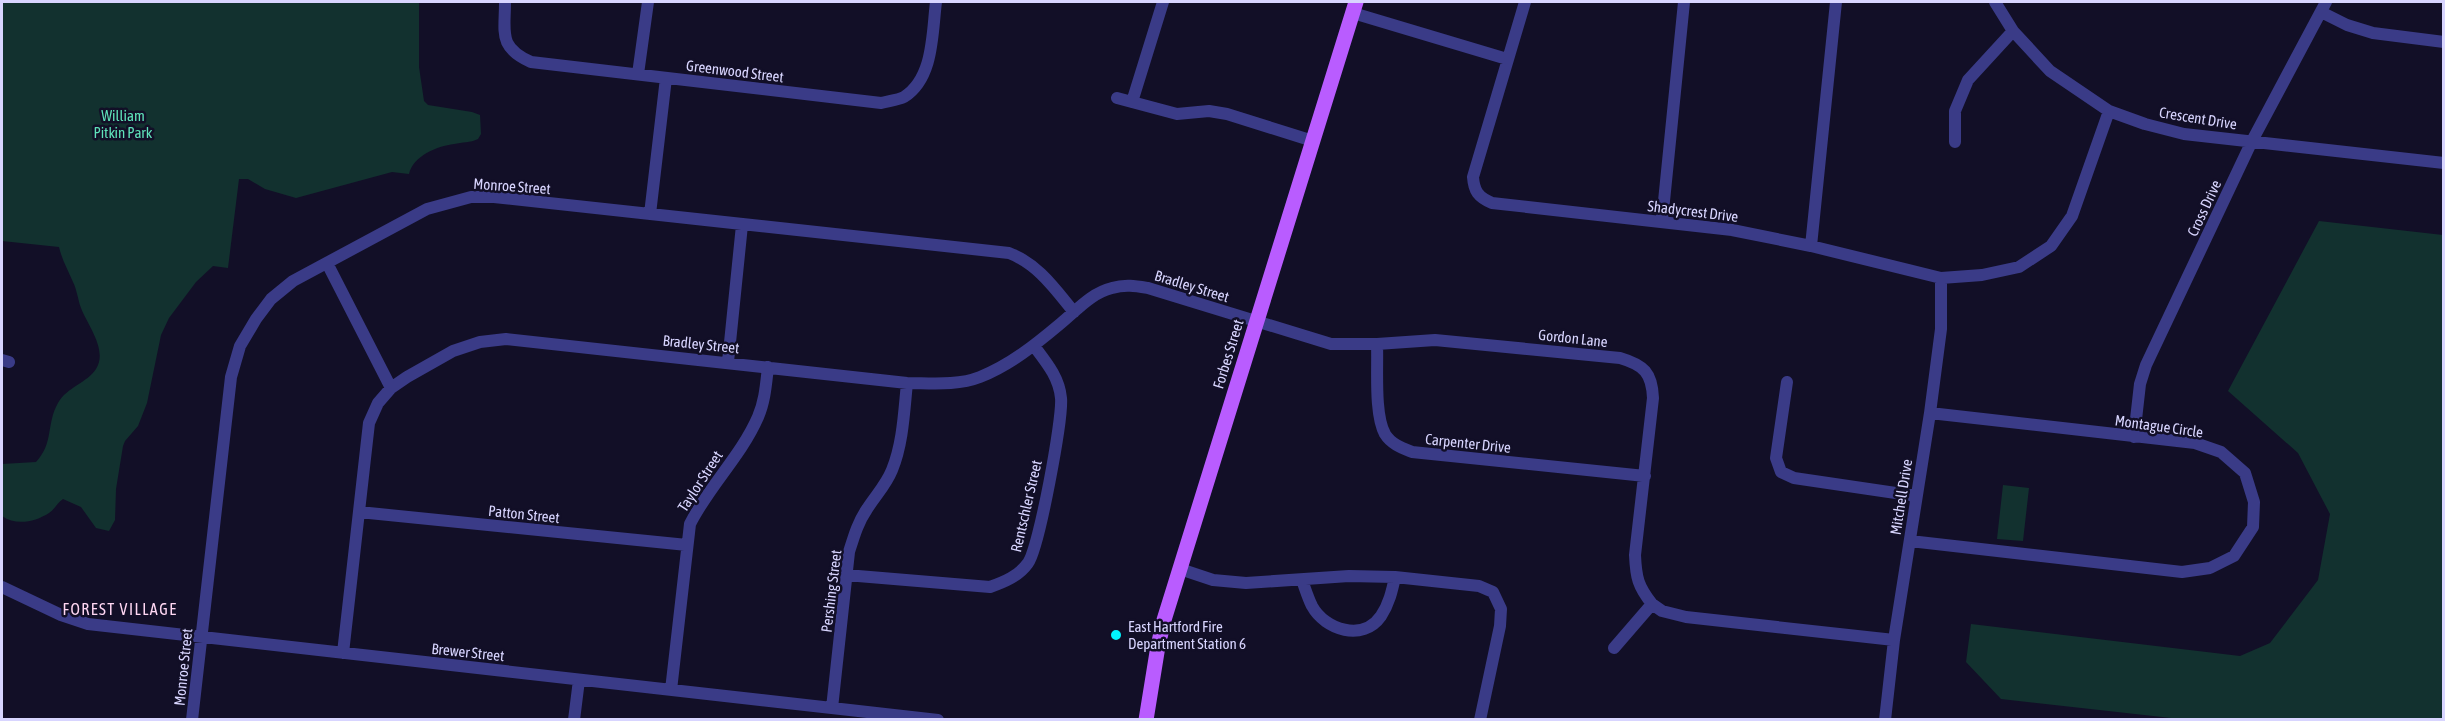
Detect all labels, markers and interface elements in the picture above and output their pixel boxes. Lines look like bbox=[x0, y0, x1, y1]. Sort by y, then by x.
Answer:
street label: Greenwood Street bbox=[685, 57, 785, 85]
street label: Crescent Drive bbox=[2158, 103, 2238, 133]
park label: William Pitkin Park bbox=[94, 107, 153, 141]
street label: Monroe Street bbox=[473, 175, 551, 197]
street label: Cross Drive bbox=[2184, 177, 2224, 239]
street label: Shadycrest Drive bbox=[1647, 197, 1740, 225]
street label: Bradley Street bbox=[1153, 267, 1231, 305]
street label: Forbes Street bbox=[1209, 317, 1247, 391]
street label: Gordon Lane bbox=[1537, 326, 1609, 350]
street label: Bradley Street bbox=[662, 332, 740, 356]
street label: Montague Circle bbox=[2114, 411, 2204, 441]
street label: Carpenter Drive bbox=[1424, 430, 1512, 456]
street label: Taylor Street bbox=[674, 447, 726, 515]
street label: Rentschler Street bbox=[1007, 458, 1045, 554]
street label: Mitchell Drive bbox=[1887, 458, 1915, 536]
street label: Patton Street bbox=[487, 502, 561, 526]
street label: Pershing Street bbox=[817, 549, 845, 633]
district label: FOREST VILLAGE bbox=[63, 600, 177, 618]
place label: East Hartford Fire Department Station 6 bbox=[1128, 618, 1246, 652]
street label: Monroe Street bbox=[170, 628, 196, 706]
marker: East Hartford Fire Department Station 6 bbox=[1109, 628, 1123, 642]
street label: Brewer Street bbox=[431, 640, 505, 664]

